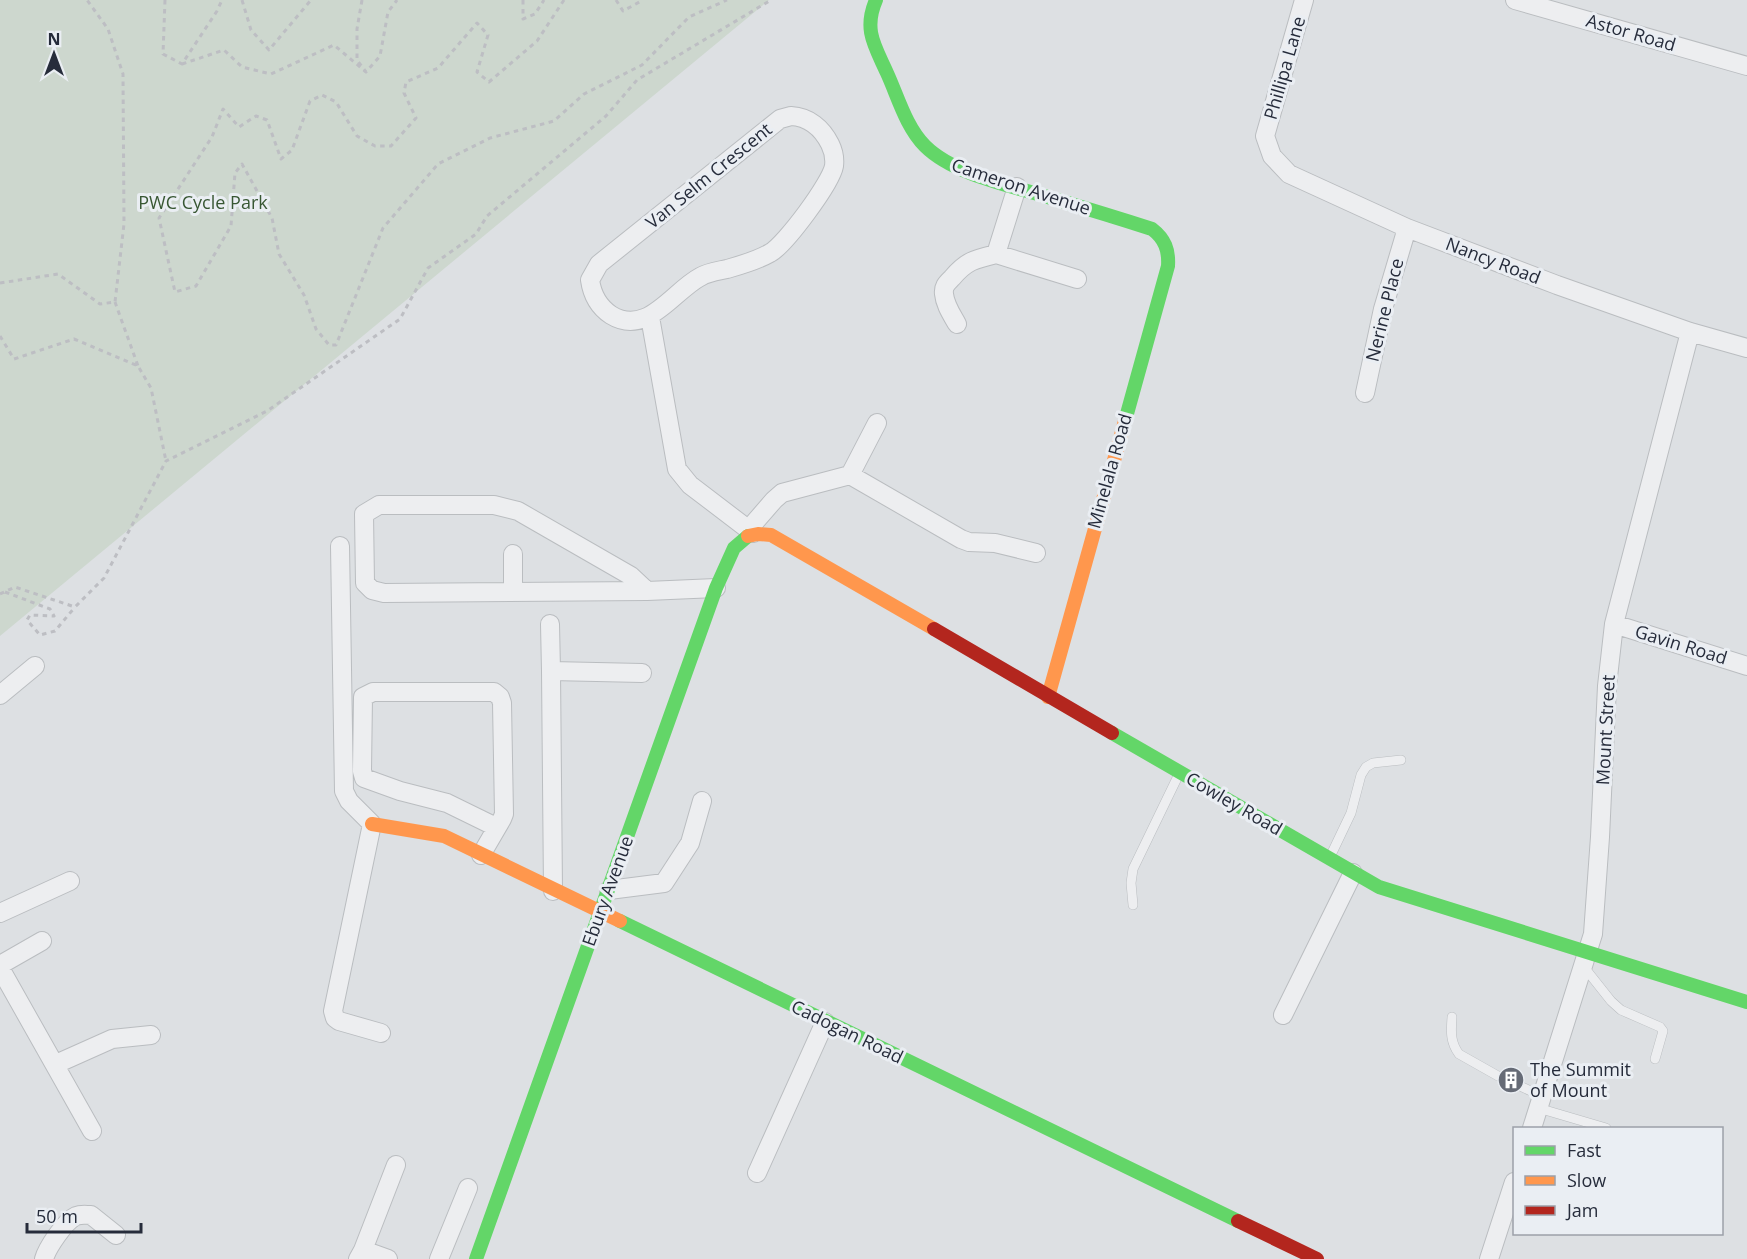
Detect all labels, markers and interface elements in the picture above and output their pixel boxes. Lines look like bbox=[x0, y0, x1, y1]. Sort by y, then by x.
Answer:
street label: Astor Road bbox=[1584, 8, 1679, 56]
street label: Phillipa Lane bbox=[1258, 13, 1310, 122]
north arrow bbox=[24, 24, 84, 84]
text: N bbox=[47, 28, 61, 50]
street label: Van Selm Crescent bbox=[640, 117, 776, 234]
street label: Cameron Avenue bbox=[949, 152, 1094, 220]
park label: PWC Cycle Park bbox=[138, 190, 268, 214]
street label: Nancy Road bbox=[1442, 231, 1544, 289]
street label: Nerine Place bbox=[1360, 256, 1408, 364]
street label: Minelala Road bbox=[1081, 410, 1137, 531]
street label: Gavin Road bbox=[1632, 619, 1730, 669]
street label: Mount Street bbox=[1590, 674, 1620, 786]
street label: Cowley Road bbox=[1182, 766, 1287, 840]
street label: Ebury Avenue bbox=[576, 832, 638, 949]
street label: Cadogan Road bbox=[788, 994, 907, 1069]
place label: The Summit of Mount bbox=[1530, 1057, 1631, 1102]
building icon: The Summit of Mount bbox=[1496, 1065, 1526, 1095]
legend bbox=[1513, 1127, 1723, 1235]
text: Fast bbox=[1567, 1138, 1601, 1162]
text: Slow bbox=[1567, 1168, 1606, 1192]
scale bar bbox=[27, 1196, 141, 1234]
text: Jam bbox=[1565, 1198, 1599, 1222]
text: 50 m bbox=[36, 1204, 78, 1228]

